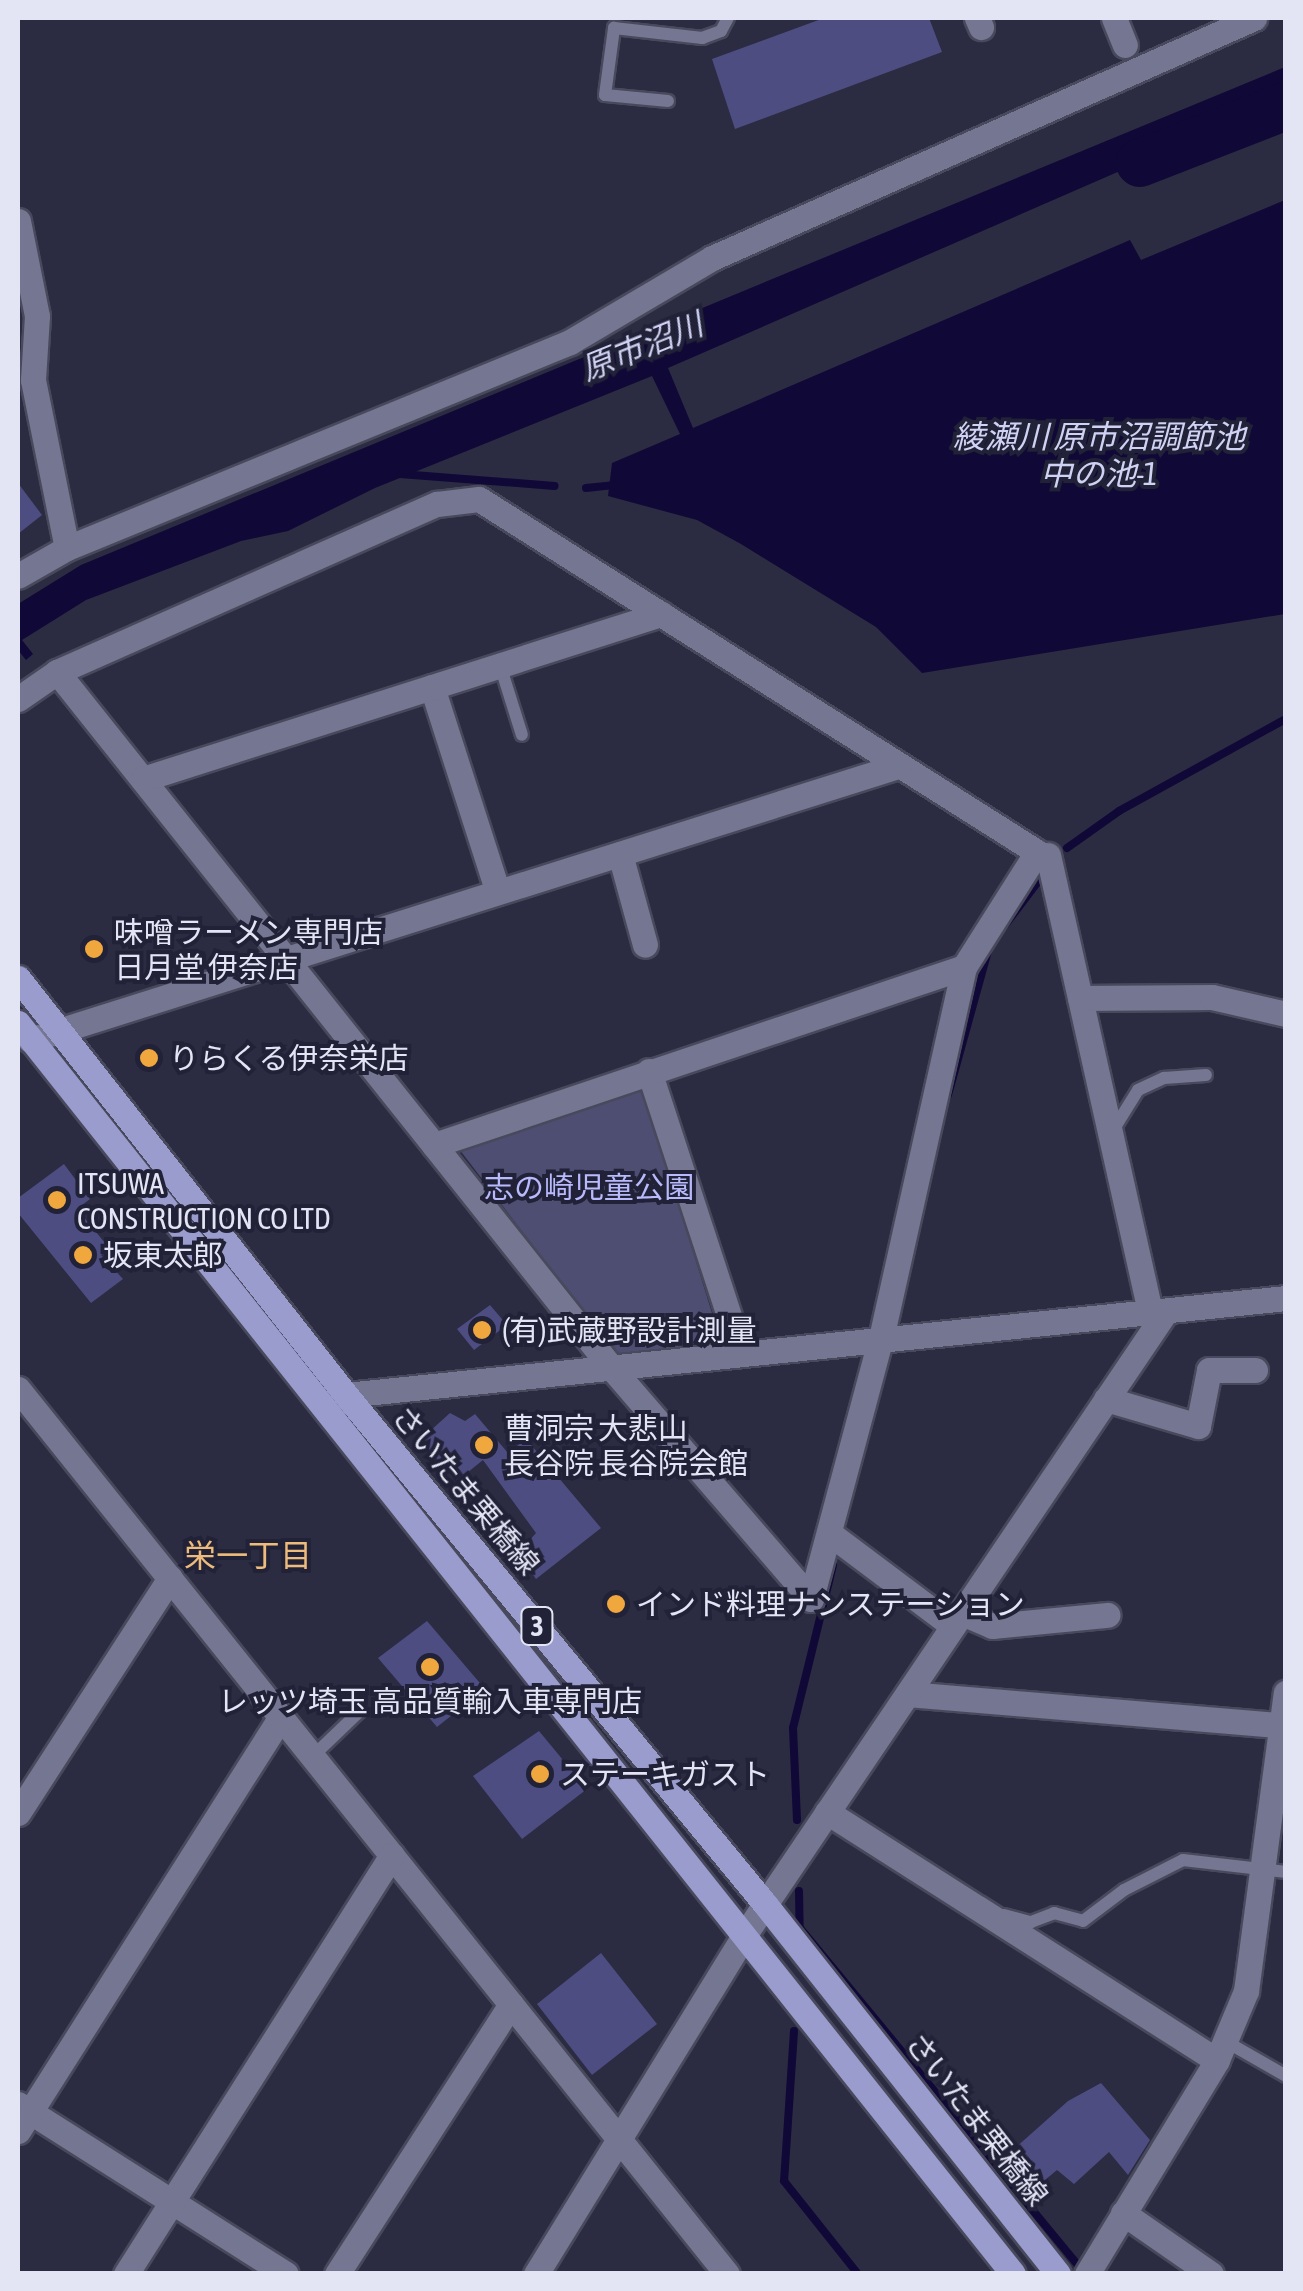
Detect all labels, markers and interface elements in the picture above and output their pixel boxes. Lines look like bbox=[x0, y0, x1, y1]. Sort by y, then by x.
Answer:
water label: 原市沼川 bbox=[575, 305, 709, 389]
water label: 綾瀬川 原市沼調節池 中の池-1 bbox=[953, 419, 1245, 494]
place label: 味噌ラーメン専門店 日月堂 伊奈店 bbox=[114, 914, 384, 984]
marker: 味噌ラーメン専門店 日月堂 伊奈店 bbox=[83, 938, 105, 960]
place label: りらくる伊奈栄店 bbox=[169, 1040, 409, 1076]
marker: りらくる伊奈栄店 bbox=[138, 1047, 160, 1069]
place label: ITSUWA CONSTRUCTION CO LTD bbox=[77, 1165, 331, 1236]
park label: 志の崎児童公園 bbox=[484, 1169, 694, 1205]
marker: ITSUWA CONSTRUCTION CO LTD bbox=[46, 1189, 68, 1211]
place label: 坂東太郎 bbox=[103, 1237, 223, 1273]
marker: 坂東太郎 bbox=[72, 1244, 94, 1266]
place label: (有)武蔵野設計測量 bbox=[502, 1312, 756, 1348]
marker: (有)武蔵野設計測量 bbox=[471, 1319, 493, 1341]
street label: さいたま栗橋線 bbox=[385, 1398, 547, 1582]
place label: 曹洞宗 大悲山 長谷院 長谷院会館 bbox=[504, 1410, 748, 1480]
marker: 曹洞宗 大悲山 長谷院 長谷院会館 bbox=[473, 1434, 495, 1456]
district label: 栄一丁目 bbox=[184, 1537, 312, 1575]
place label: インド料理ナンステーション bbox=[636, 1586, 1026, 1622]
marker: インド料理ナンステーション bbox=[605, 1593, 627, 1615]
road number: 3 bbox=[520, 1603, 554, 1649]
marker: レッツ埼玉 高品質輸入車専門店 bbox=[419, 1656, 441, 1678]
place label: レッツ埼玉 高品質輸入車専門店 bbox=[218, 1683, 642, 1719]
place label: ステーキガスト bbox=[560, 1756, 770, 1792]
marker: ステーキガスト bbox=[529, 1763, 551, 1785]
street label: さいたま栗橋線 bbox=[898, 2025, 1056, 2213]

